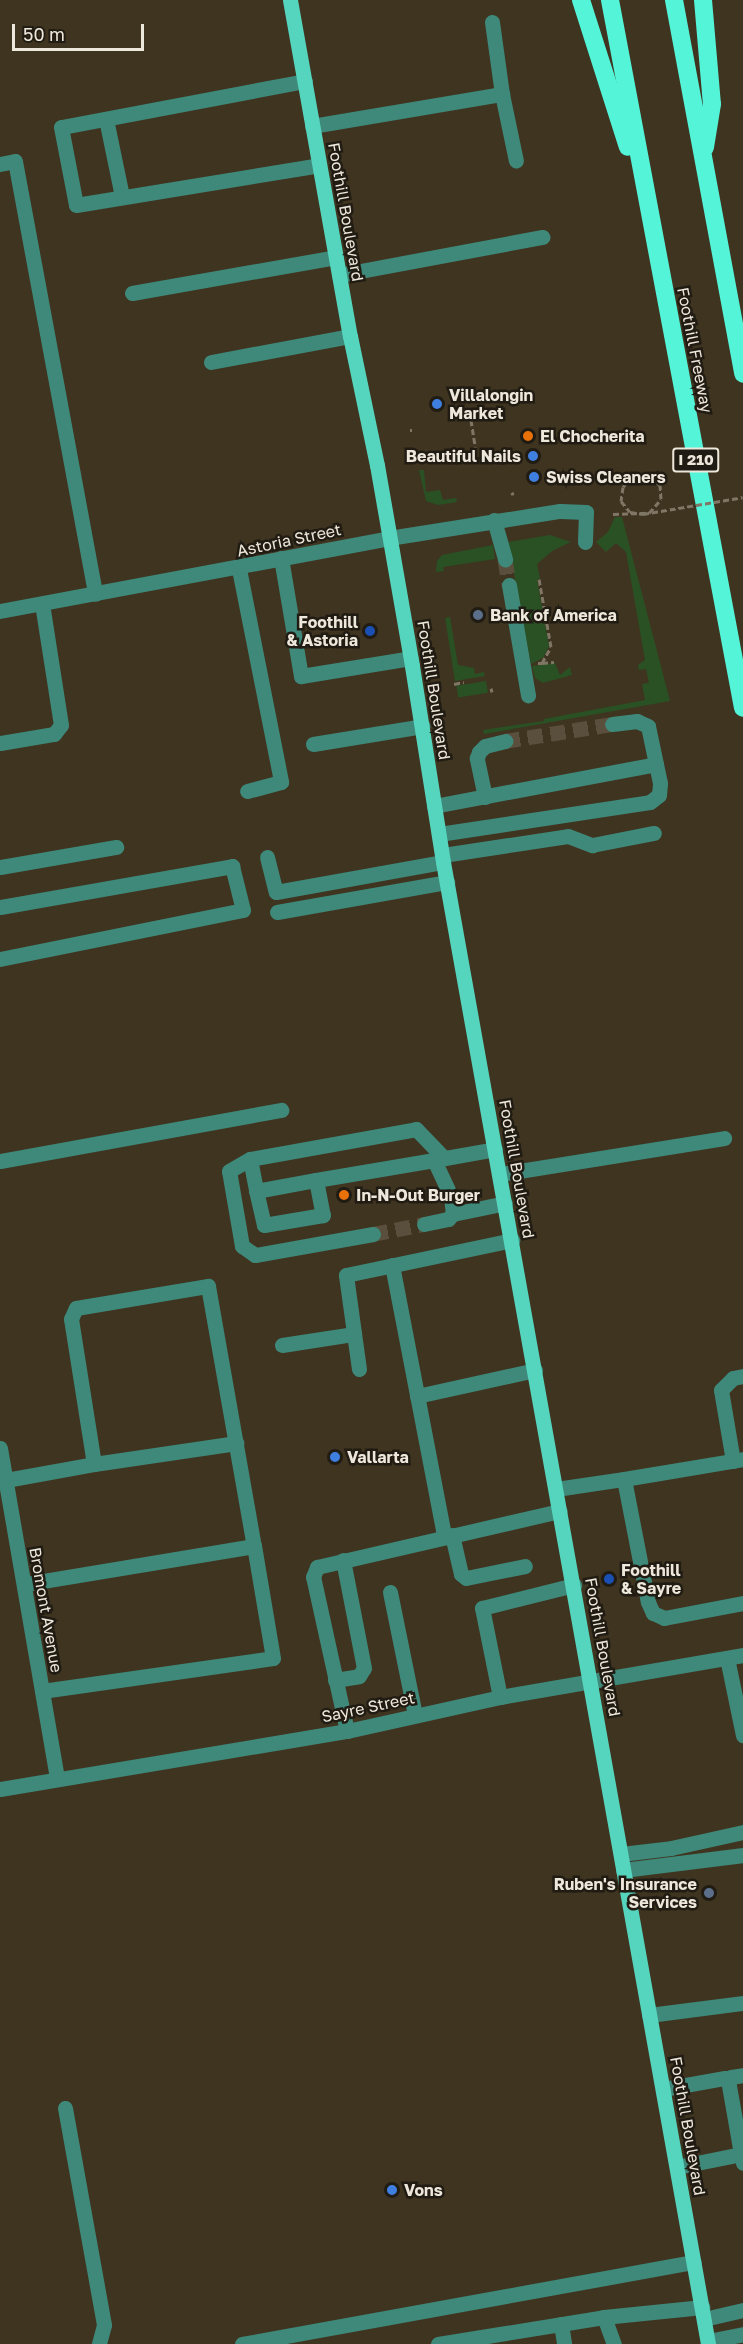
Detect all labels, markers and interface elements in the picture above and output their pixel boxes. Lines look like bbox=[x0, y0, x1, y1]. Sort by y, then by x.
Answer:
scale bar bbox=[15, 12, 147, 50]
text: 50 m bbox=[23, 23, 65, 45]
street label: Foothill Boulevard bbox=[324, 141, 368, 283]
street label: Foothill Freeway bbox=[673, 286, 717, 414]
place label: Villalongin Market bbox=[449, 385, 533, 423]
marker: Villalongin Market bbox=[430, 397, 444, 411]
place label: El Chocherita bbox=[540, 426, 645, 446]
marker: El Chocherita bbox=[521, 429, 535, 443]
place label: Beautiful Nails bbox=[406, 446, 521, 466]
road number: I 210 bbox=[672, 448, 720, 472]
marker: Beautiful Nails bbox=[526, 449, 540, 463]
place label: Swiss Cleaners bbox=[546, 467, 666, 487]
marker: Swiss Cleaners bbox=[527, 470, 541, 484]
street label: Astoria Street bbox=[235, 520, 343, 560]
place label: Bank of America bbox=[490, 605, 617, 625]
marker: Bank of America bbox=[471, 608, 485, 622]
place label: Foothill & Astoria bbox=[287, 612, 358, 650]
street label: Foothill Boulevard bbox=[414, 619, 454, 761]
marker: Foothill & Astoria bbox=[363, 624, 377, 638]
street label: Foothill Boulevard bbox=[495, 1098, 539, 1240]
place label: In-N-Out Burger bbox=[356, 1185, 480, 1205]
marker: In-N-Out Burger bbox=[337, 1188, 351, 1202]
place label: Vallarta bbox=[347, 1447, 409, 1467]
marker: Vallarta bbox=[328, 1450, 342, 1464]
street label: Bromont Avenue bbox=[26, 1546, 66, 1674]
place label: Foothill & Sayre bbox=[621, 1560, 681, 1598]
marker: Foothill & Sayre bbox=[602, 1572, 616, 1586]
street label: Foothill Boulevard bbox=[581, 1576, 625, 1718]
street label: Sayre Street bbox=[320, 1688, 416, 1726]
place label: Ruben's Insurance Services bbox=[554, 1874, 697, 1912]
marker: Ruben's Insurance Services bbox=[702, 1886, 716, 1900]
street label: Foothill Boulevard bbox=[666, 2055, 710, 2197]
place label: Vons bbox=[404, 2180, 443, 2200]
marker: Vons bbox=[385, 2183, 399, 2197]

